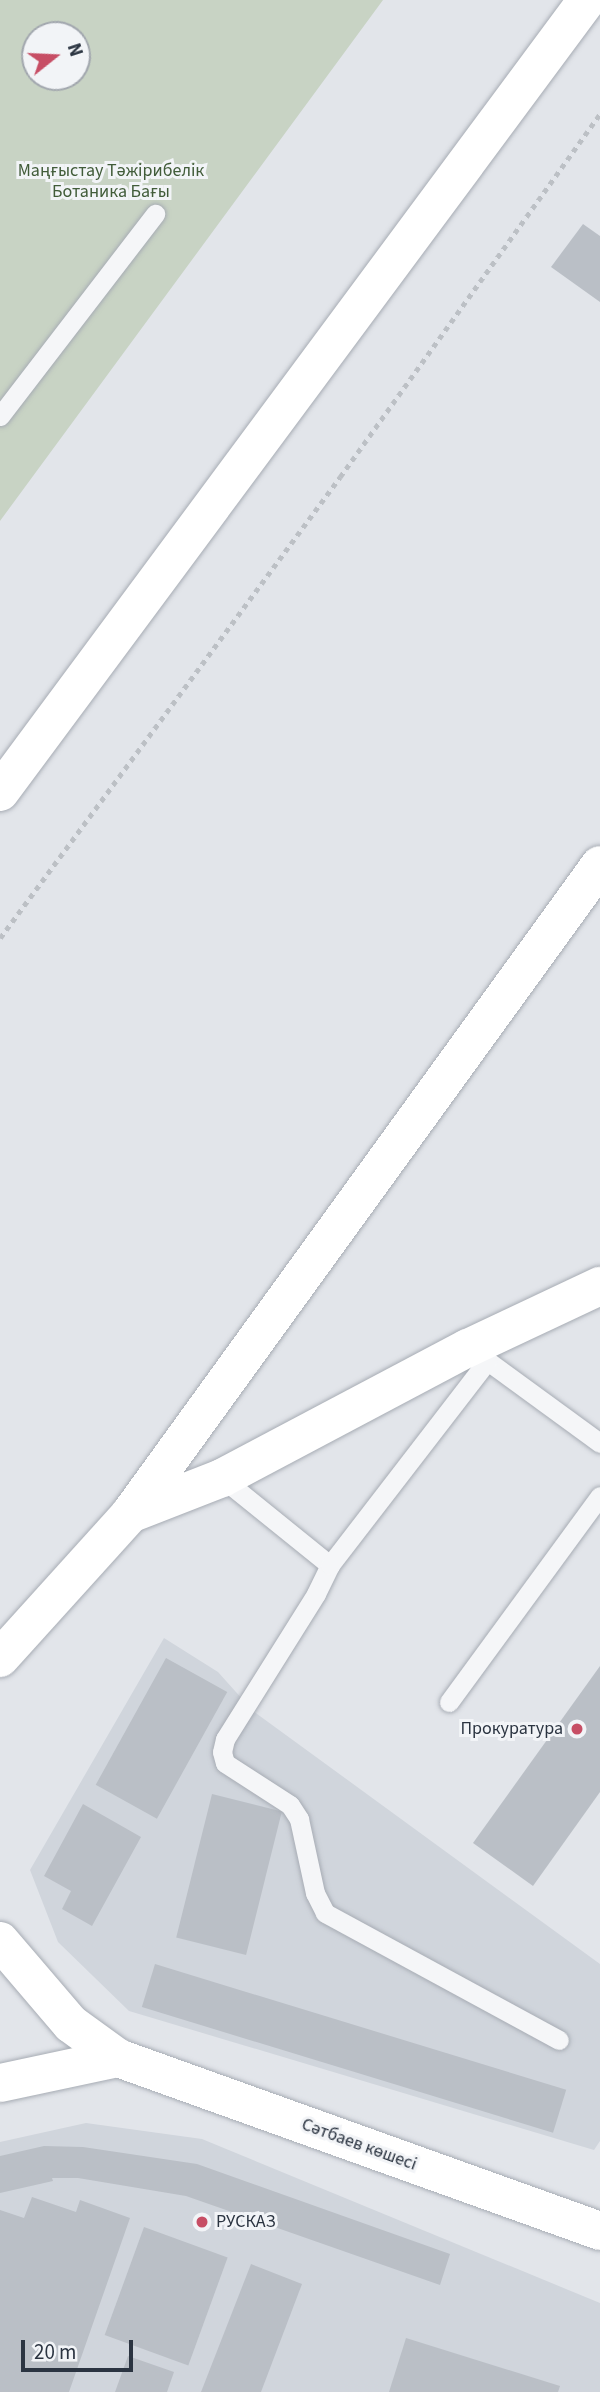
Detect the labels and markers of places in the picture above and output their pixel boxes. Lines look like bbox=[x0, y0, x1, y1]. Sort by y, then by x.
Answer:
place label: Прокуратура bbox=[461, 1718, 563, 1740]
marker: Прокуратура bbox=[569, 1721, 585, 1737]
place label: РУСКАЗ bbox=[216, 2211, 276, 2233]
marker: РУСКАЗ bbox=[194, 2214, 210, 2230]

